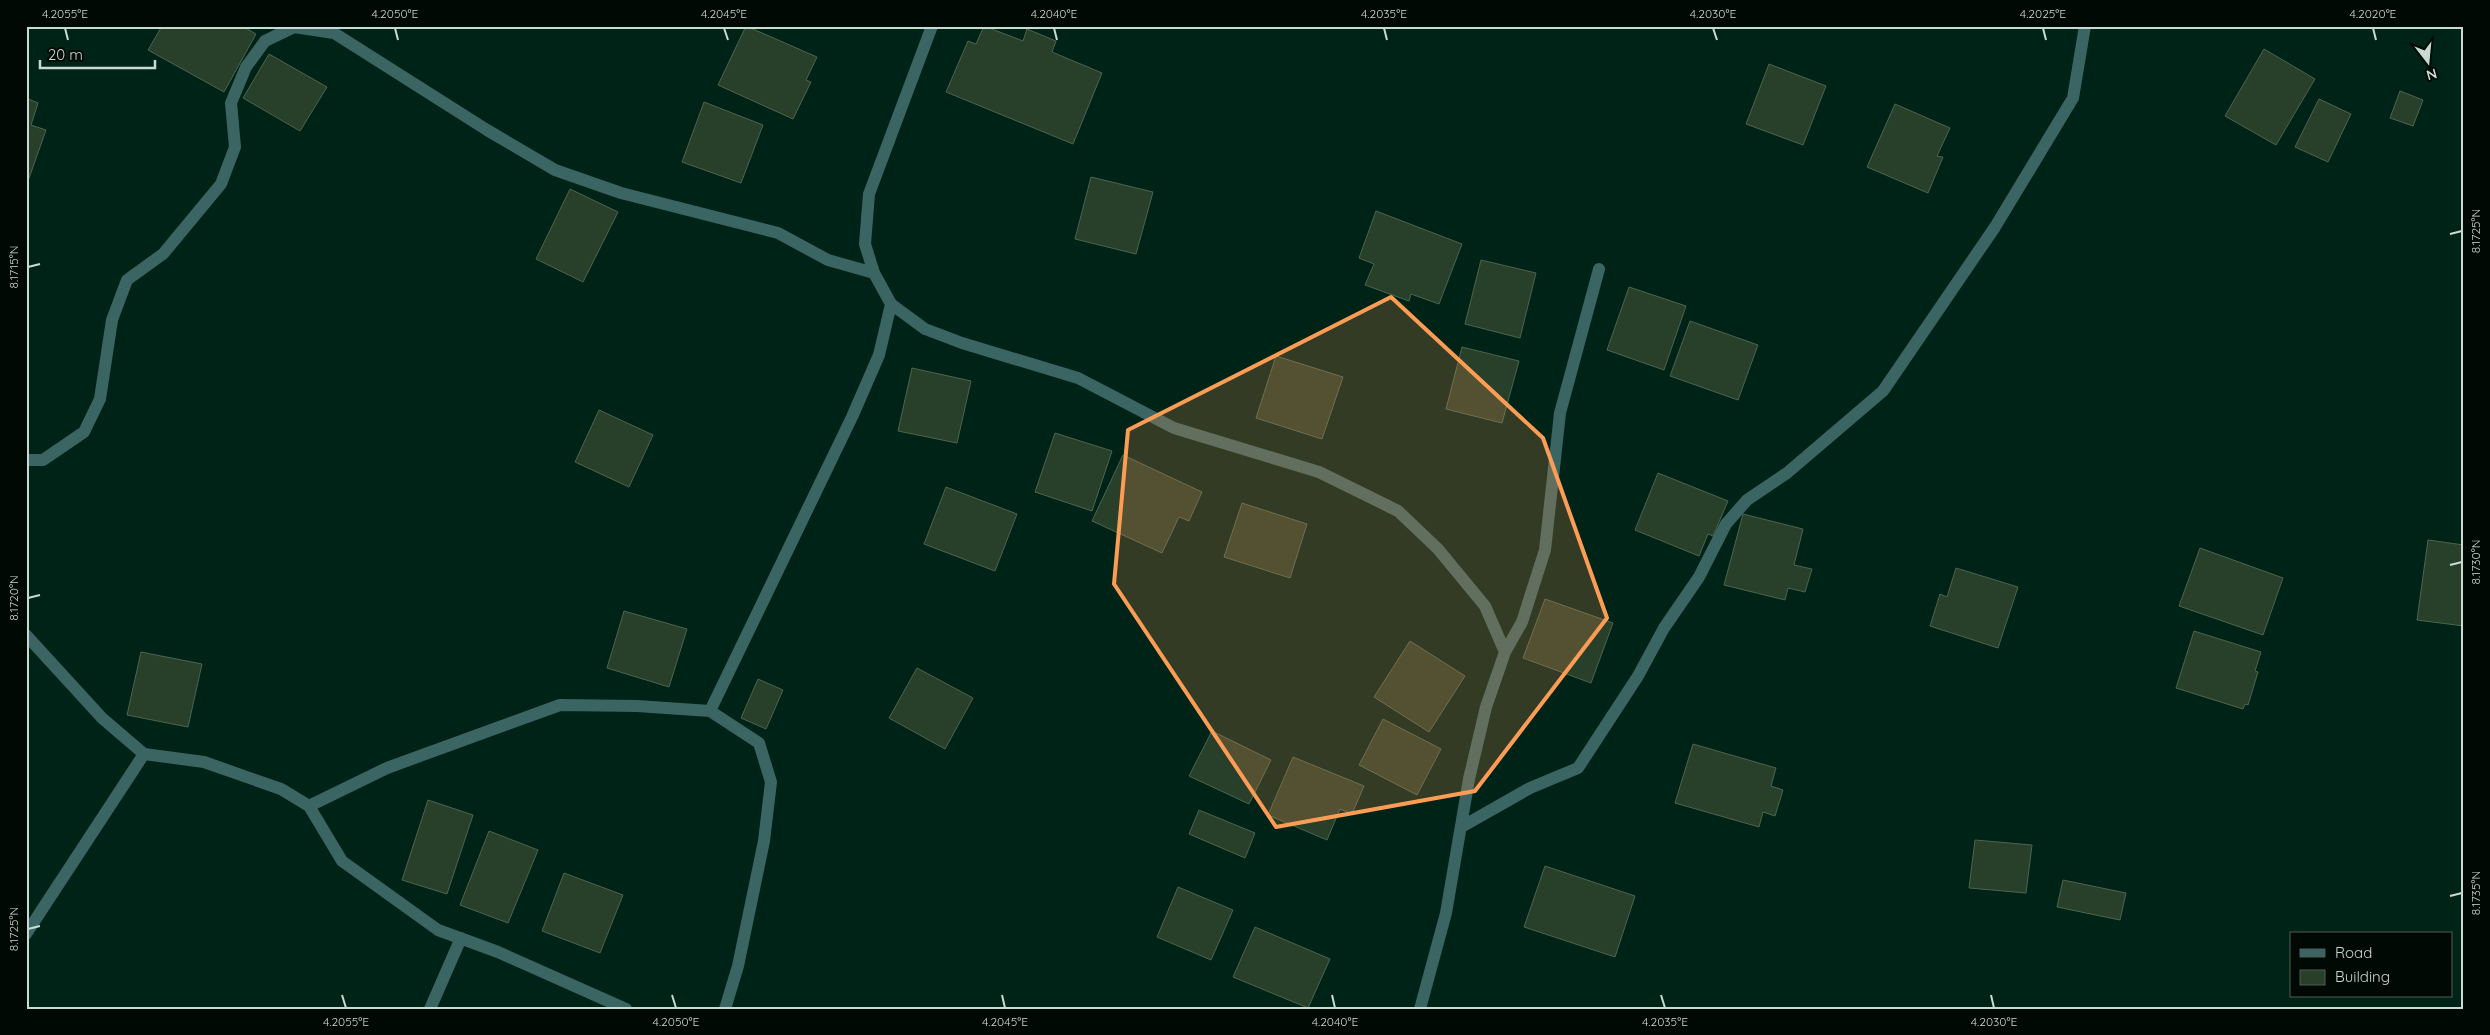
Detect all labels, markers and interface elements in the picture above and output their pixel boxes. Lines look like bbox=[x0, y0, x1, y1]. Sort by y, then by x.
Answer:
text: 4.2055°E bbox=[42, 6, 88, 21]
text: 4.2050°E bbox=[372, 6, 419, 21]
text: 4.2045°E bbox=[701, 6, 747, 21]
text: 4.2040°E bbox=[1031, 6, 1077, 21]
text: 4.2035°E bbox=[1361, 6, 1407, 21]
text: 4.2030°E bbox=[1690, 6, 1736, 21]
text: 4.2025°E bbox=[2020, 6, 2066, 21]
text: 4.2020°E bbox=[2350, 6, 2397, 21]
scale bar bbox=[40, 38, 155, 70]
north arrow bbox=[2402, 38, 2452, 88]
text: 20 m bbox=[48, 45, 83, 64]
text: N bbox=[2424, 64, 2439, 85]
text: 8.1725°N bbox=[2468, 209, 2483, 253]
text: 8.1715°N bbox=[6, 245, 21, 289]
text: 8.1730°N bbox=[2468, 540, 2483, 584]
text: 8.1720°N bbox=[6, 575, 21, 621]
text: 8.1735°N bbox=[2468, 871, 2483, 915]
text: 8.1725°N bbox=[6, 907, 21, 951]
legend bbox=[2290, 932, 2452, 998]
text: Road bbox=[2335, 943, 2372, 962]
text: Building bbox=[2335, 967, 2390, 986]
text: 4.2055°E bbox=[323, 1014, 369, 1029]
text: 4.2050°E bbox=[653, 1014, 700, 1029]
text: 4.2045°E bbox=[982, 1014, 1028, 1029]
text: 4.2040°E bbox=[1312, 1014, 1358, 1029]
text: 4.2035°E bbox=[1642, 1014, 1688, 1029]
text: 4.2030°E bbox=[1971, 1014, 2017, 1029]

